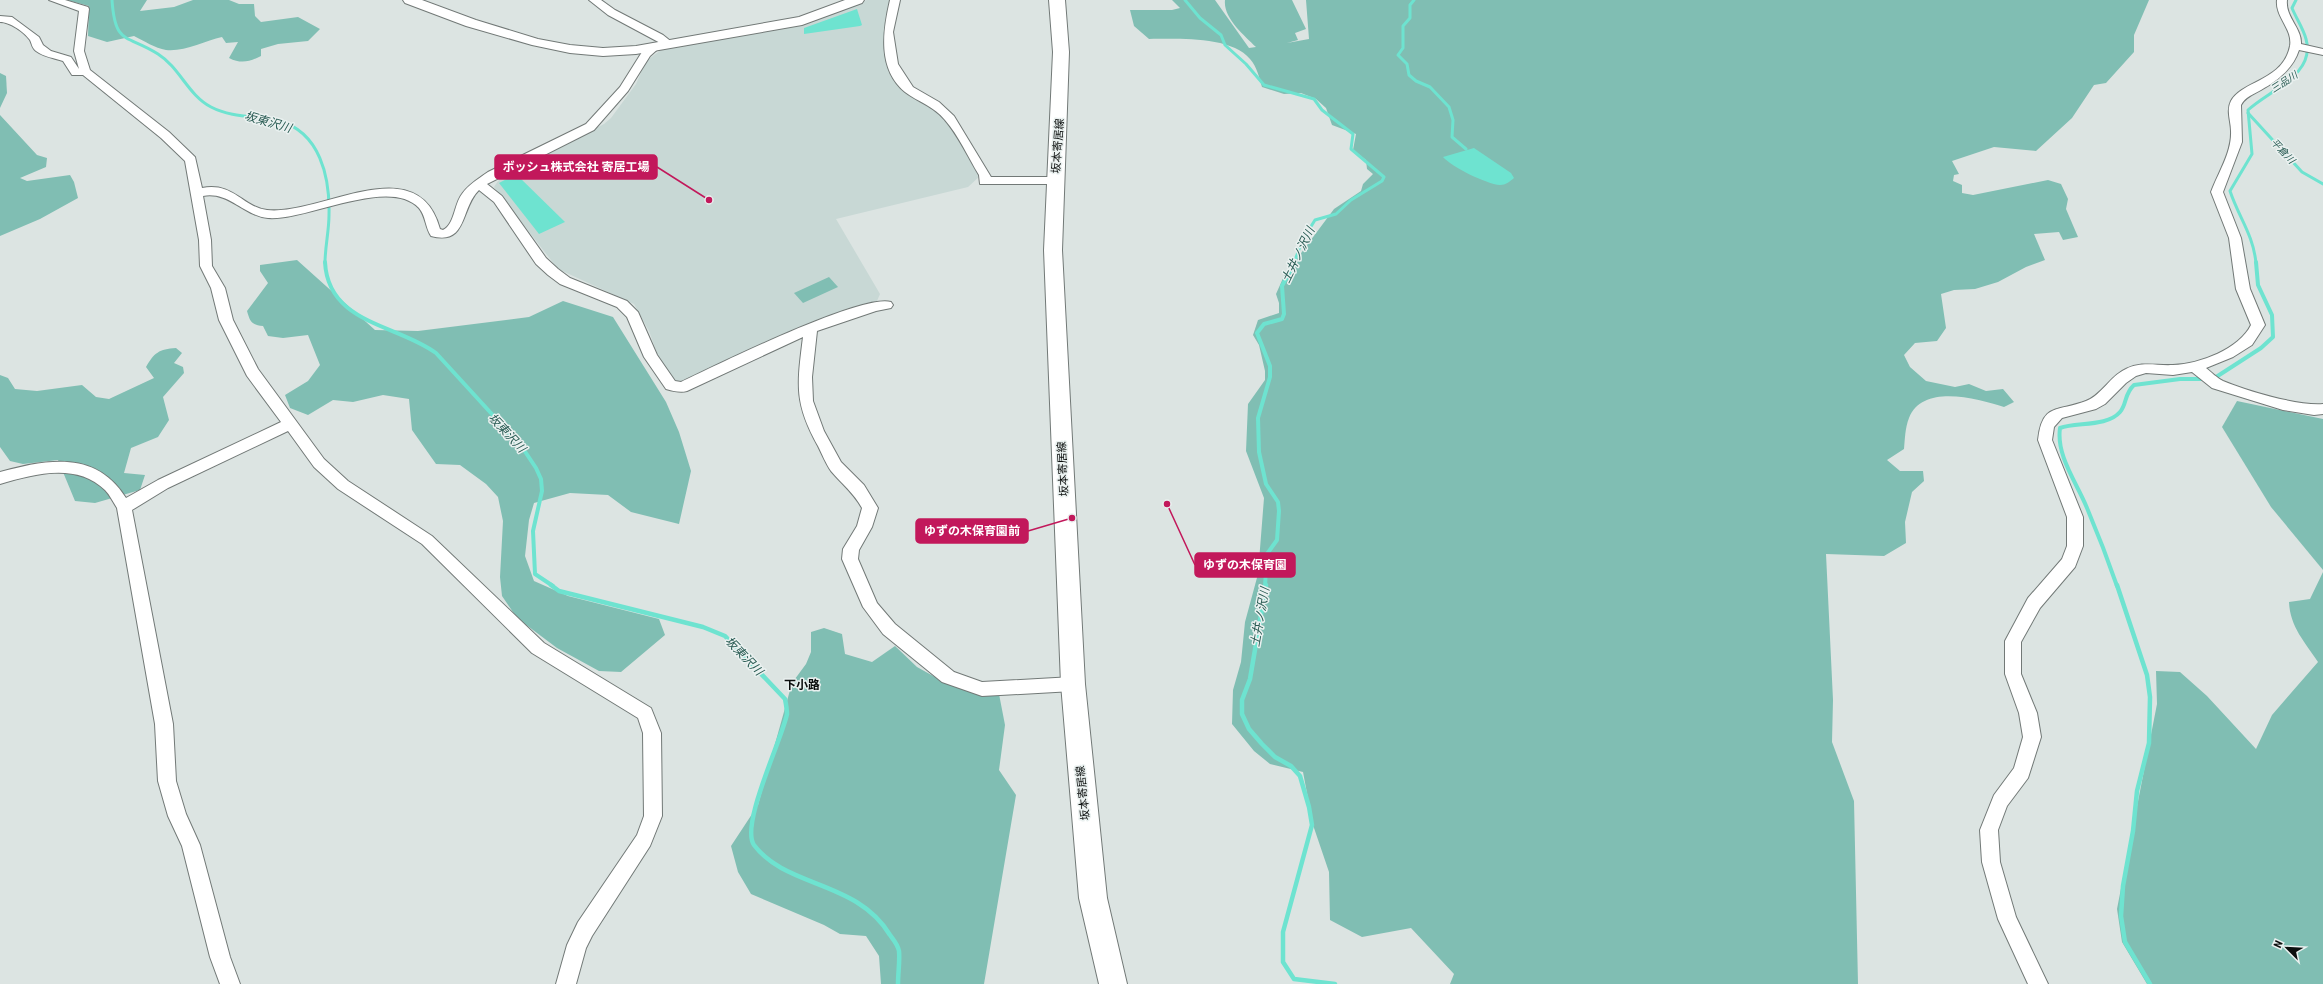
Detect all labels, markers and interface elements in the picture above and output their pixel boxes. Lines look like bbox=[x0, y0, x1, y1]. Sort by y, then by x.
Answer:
water label: 三品川 bbox=[2268, 69, 2300, 95]
water label: 坂東沢川 bbox=[243, 109, 295, 136]
street label: 坂本寄居線 bbox=[1050, 118, 1066, 174]
water label: 平倉川 bbox=[2269, 136, 2298, 166]
callout: ボッシュ株式会社 寄居工場 bbox=[495, 155, 657, 179]
text: ボッシュ株式会社 寄居工場 bbox=[503, 160, 649, 174]
water label: 土井ノ沢川 bbox=[1279, 223, 1318, 285]
water label: 坂東沢川 bbox=[486, 411, 530, 457]
street label: 坂本寄居線 bbox=[1055, 441, 1071, 497]
callout: ゆずの木保育園前 bbox=[916, 519, 1028, 543]
text: ゆずの木保育園前 bbox=[924, 524, 1020, 538]
callout: ゆずの木保育園 bbox=[1195, 553, 1295, 577]
text: ゆずの木保育園 bbox=[1203, 558, 1287, 572]
water label: 土井ノ沢川 bbox=[1248, 584, 1272, 648]
water label: 坂東沢川 bbox=[722, 634, 767, 680]
district label: 下小路 bbox=[784, 678, 820, 692]
street label: 坂本寄居線 bbox=[1074, 765, 1092, 821]
north arrow bbox=[2267, 928, 2307, 968]
text: N bbox=[2271, 938, 2286, 950]

